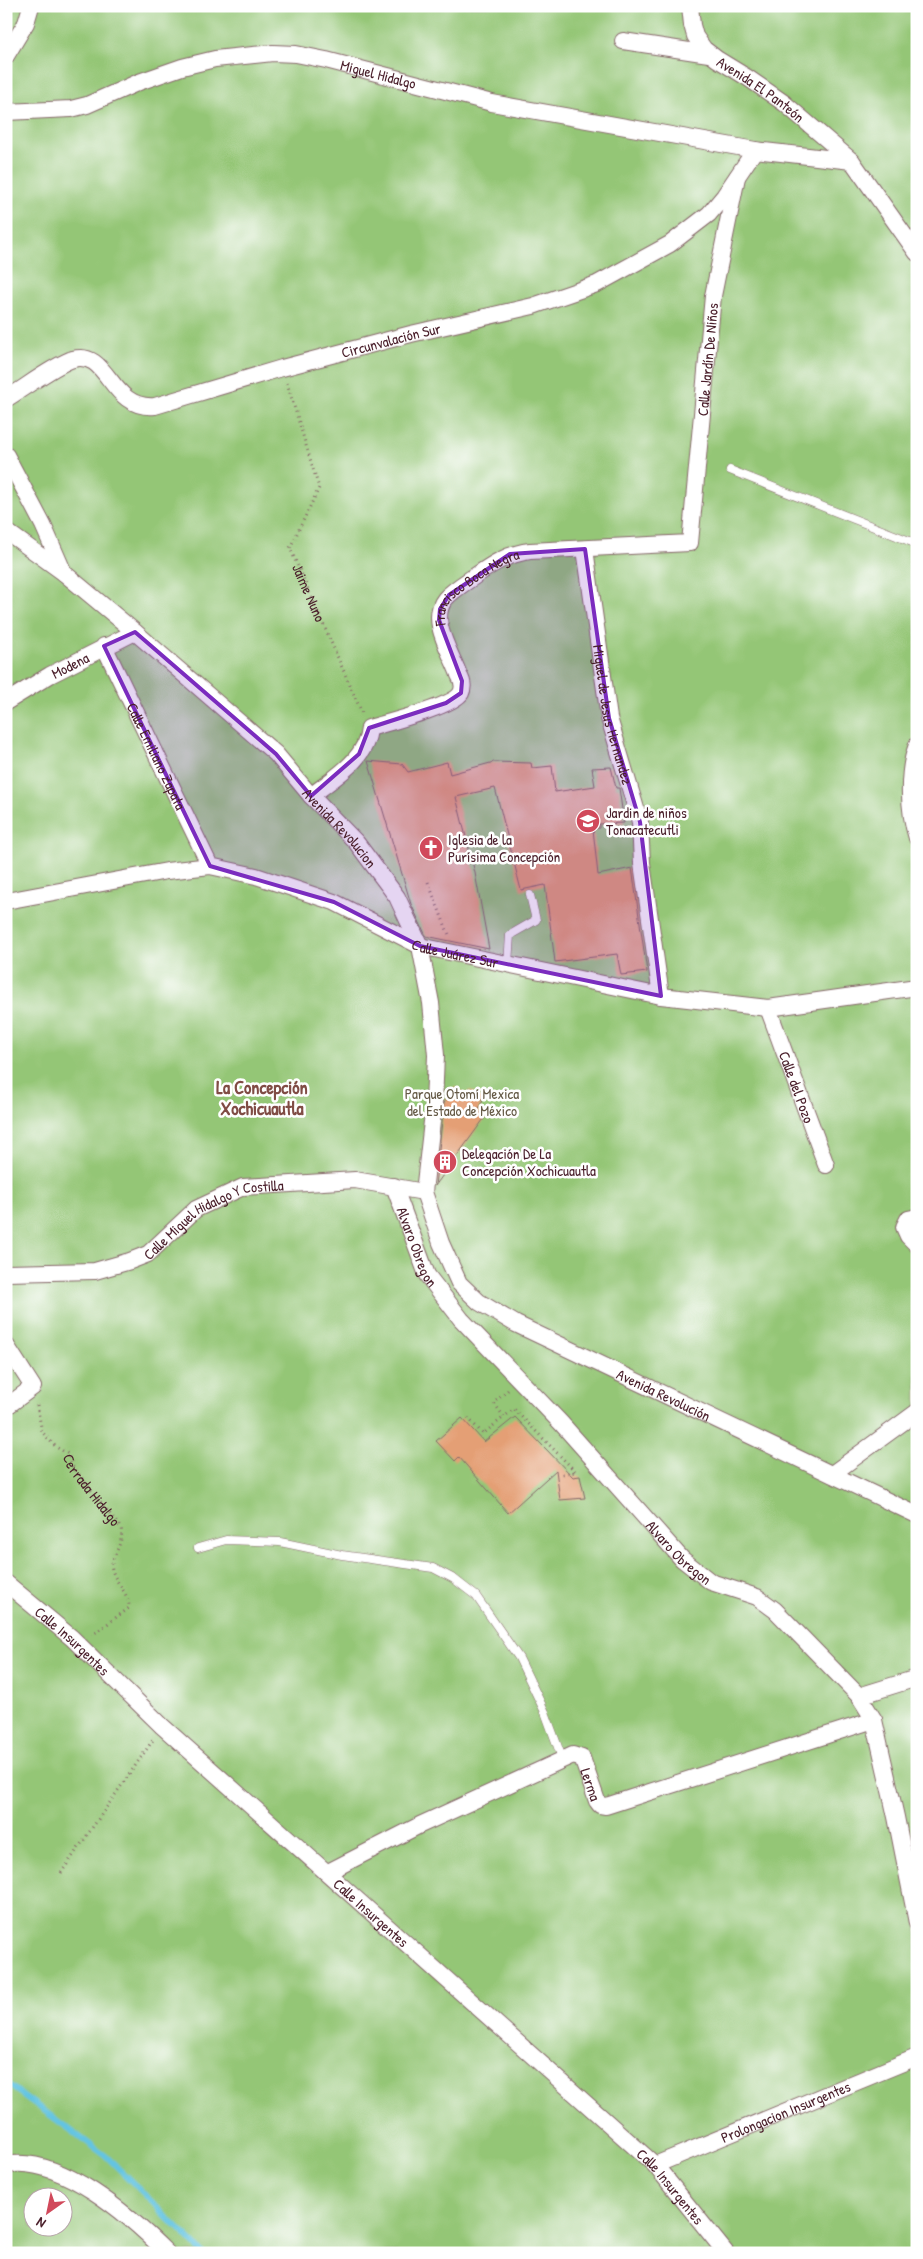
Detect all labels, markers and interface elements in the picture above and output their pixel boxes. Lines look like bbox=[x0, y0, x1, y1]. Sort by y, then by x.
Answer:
street label: Avenida El Panteón bbox=[713, 51, 810, 127]
street label: Miguel Hidalgo bbox=[338, 54, 418, 93]
street label: Calle Jardín De Niños bbox=[691, 302, 723, 417]
street label: Circunvalación Sur bbox=[339, 317, 443, 362]
street label: Francisco Boca Negra bbox=[428, 543, 522, 628]
street label: Jaime Nuno bbox=[288, 560, 331, 625]
street label: Miguel de Jesus Hernandez bbox=[588, 643, 639, 787]
street label: Modena bbox=[48, 647, 92, 683]
street label: Calle Emiliano Zapata bbox=[122, 699, 192, 813]
street label: Avenida Revolucion bbox=[298, 783, 382, 872]
place label: Jardin de niños Tonacatecutli bbox=[606, 802, 687, 840]
school or university icon: Jardin de niños Tonacatecutli bbox=[575, 808, 601, 834]
place label: Iglesia de la Purísima Concepción bbox=[448, 829, 560, 867]
church icon: Iglesia de la Purísima Concepción bbox=[418, 835, 444, 861]
street label: Calle Juárez Sur bbox=[408, 933, 501, 973]
street label: Calle del Pozo bbox=[774, 1048, 820, 1126]
district label: La Concepción Xochicuautla bbox=[216, 1075, 308, 1121]
park label: Parque Otomí Mexica del Estado de México bbox=[405, 1083, 519, 1121]
place label: Delegación De La Concepción Xochicuautla bbox=[462, 1143, 596, 1181]
building icon: Delegación De La Concepción Xochicuautla bbox=[432, 1149, 458, 1175]
street label: Calle Miguel Hidalgo Y Costilla bbox=[138, 1174, 284, 1264]
street label: Alvaro Obregon bbox=[392, 1204, 443, 1291]
street label: Avenida Revolución bbox=[613, 1363, 714, 1426]
street label: Cerrada Hidalgo bbox=[58, 1450, 126, 1530]
street label: Alvaro Obregon bbox=[642, 1515, 716, 1589]
street label: Calle Insurgentes bbox=[31, 1601, 115, 1680]
street label: Lerma bbox=[576, 1765, 607, 1804]
street label: Calle Insurgentes bbox=[329, 1873, 414, 1952]
street label: Prolongacion Insurgentes bbox=[717, 2075, 853, 2147]
street label: Calle Insurgentes bbox=[632, 2143, 709, 2229]
north arrow bbox=[22, 2186, 72, 2236]
text: N bbox=[32, 2213, 49, 2233]

